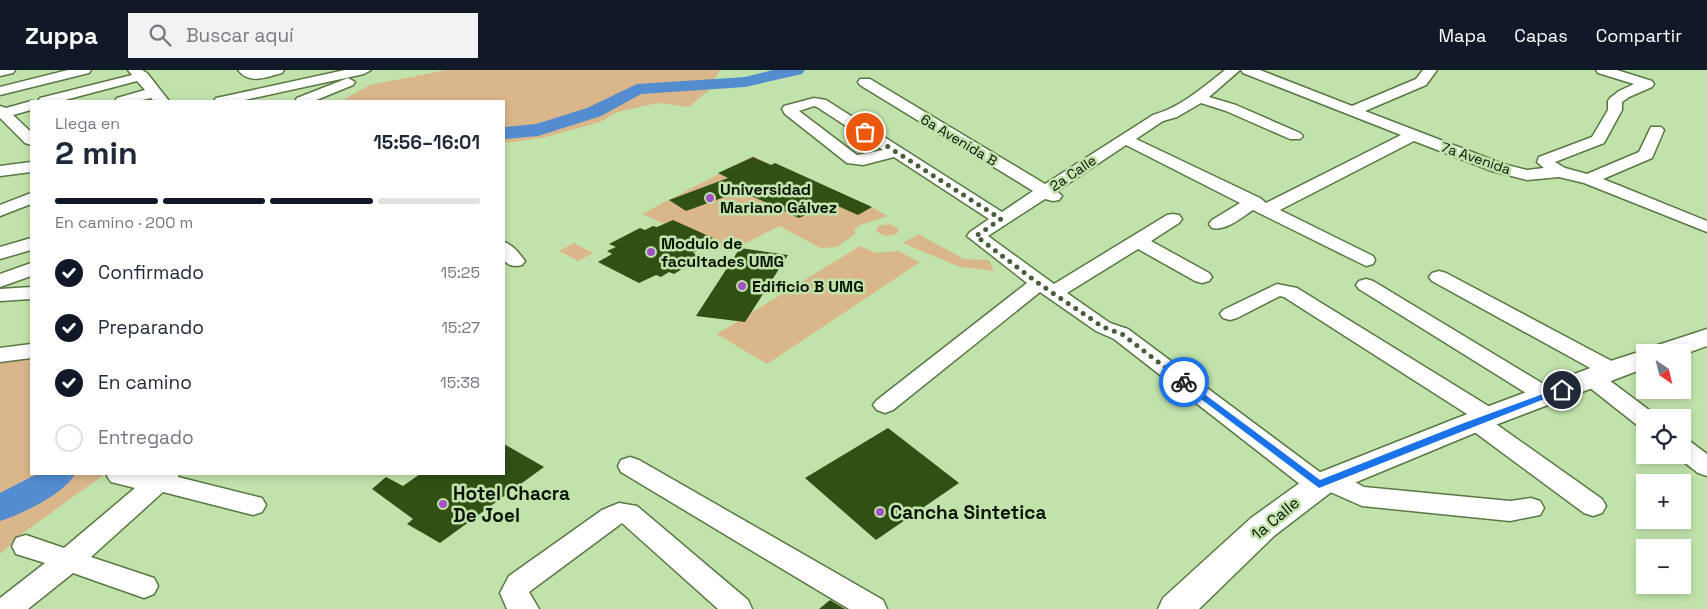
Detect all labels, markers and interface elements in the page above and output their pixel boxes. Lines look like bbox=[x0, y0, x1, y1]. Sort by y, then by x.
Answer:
search box bbox=[128, 13, 478, 58]
text: Zuppa bbox=[25, 20, 98, 51]
icon: search bbox=[146, 21, 174, 49]
text: Buscar aquí bbox=[186, 23, 294, 48]
text: Mapa bbox=[1438, 24, 1486, 47]
text: Capas bbox=[1514, 24, 1568, 47]
text: Compartir bbox=[1596, 24, 1682, 47]
street label: 6a Avenida B bbox=[917, 110, 1001, 170]
pin bbox=[844, 111, 886, 153]
text: Llega en bbox=[55, 113, 120, 134]
icon: bag bbox=[851, 118, 879, 146]
text: 15:56–16:01 bbox=[373, 130, 480, 155]
text: 2 min bbox=[55, 133, 138, 173]
street label: 7a Avenida bbox=[1439, 138, 1513, 178]
street label: 2a Calle bbox=[1046, 151, 1100, 195]
place label: Universidad Mariano Gálvez bbox=[720, 179, 837, 218]
marker: Universidad Mariano Gálvez bbox=[704, 192, 716, 204]
text: En camino · 200 m bbox=[55, 212, 193, 233]
place label: Modulo de facultades UMG bbox=[661, 233, 784, 272]
marker: Modulo de facultades UMG bbox=[645, 246, 657, 258]
icon: check bbox=[55, 259, 83, 287]
text: Confirmado bbox=[98, 260, 204, 285]
text: 15:25 bbox=[440, 262, 480, 283]
place label: Edificio B UMG bbox=[752, 276, 864, 297]
marker: Edificio B UMG bbox=[736, 280, 748, 292]
icon: check bbox=[55, 314, 83, 342]
text: Preparando bbox=[98, 315, 204, 340]
text: 15:27 bbox=[441, 317, 480, 338]
north arrow bbox=[1636, 344, 1691, 399]
map controls bbox=[1636, 344, 1691, 594]
courier bbox=[1159, 357, 1209, 407]
icon: bike bbox=[1170, 368, 1198, 396]
icon: check bbox=[55, 369, 83, 397]
pin bbox=[1541, 369, 1583, 411]
text: En camino bbox=[98, 370, 192, 395]
text: 15:38 bbox=[440, 372, 480, 393]
icon: home bbox=[1548, 376, 1576, 404]
button: locate bbox=[1636, 409, 1691, 464]
text: Entregado bbox=[98, 425, 194, 450]
button: + bbox=[1636, 474, 1691, 529]
place label: Hotel Chacra De Joel bbox=[453, 481, 570, 528]
street label: 1a Calle bbox=[1247, 492, 1304, 545]
marker: Hotel Chacra De Joel bbox=[437, 498, 449, 510]
place label: Cancha Sintetica bbox=[890, 500, 1046, 525]
marker: Cancha Sintetica bbox=[874, 506, 886, 518]
button: − bbox=[1636, 539, 1691, 594]

